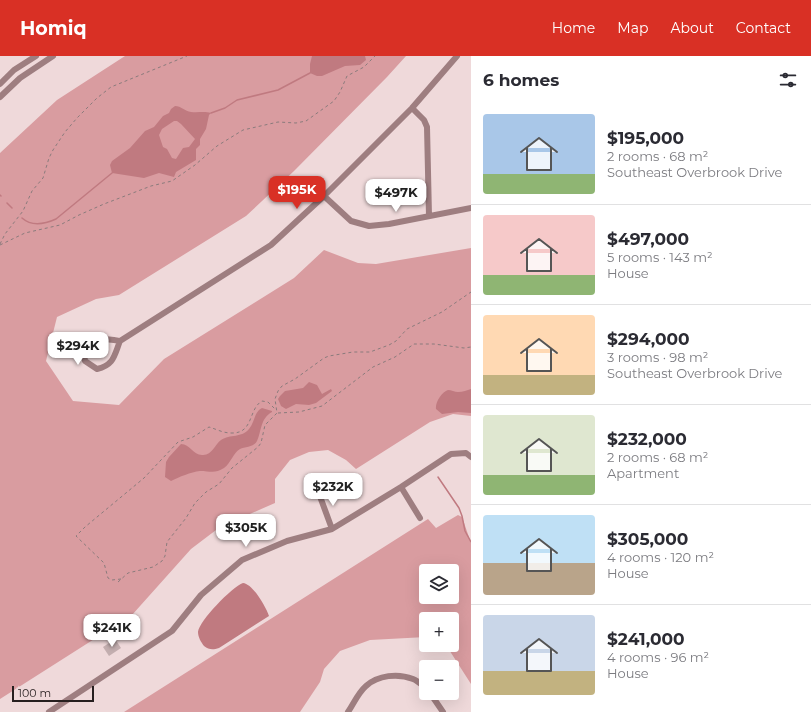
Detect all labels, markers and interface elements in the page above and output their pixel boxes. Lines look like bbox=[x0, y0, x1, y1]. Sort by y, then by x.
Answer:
text: Homiq bbox=[20, 17, 87, 40]
text: Home bbox=[552, 19, 595, 37]
text: Map bbox=[617, 19, 648, 37]
text: About bbox=[670, 19, 714, 37]
text: Contact bbox=[736, 19, 791, 37]
icon: filters bbox=[777, 69, 799, 91]
text: 6 homes bbox=[483, 70, 559, 90]
text: $195,000 bbox=[607, 128, 684, 148]
icon: home bbox=[515, 130, 563, 178]
text: 2 rooms · 68 m² bbox=[607, 148, 708, 164]
text: Southeast Overbrook Drive bbox=[607, 164, 782, 180]
pin: $195K bbox=[269, 176, 325, 210]
pin: $497K bbox=[368, 179, 424, 213]
text: $195K bbox=[278, 181, 316, 197]
text: $497K bbox=[374, 184, 418, 200]
text: $497,000 bbox=[607, 229, 689, 249]
icon: home bbox=[515, 231, 563, 279]
text: 5 rooms · 143 m² bbox=[607, 249, 713, 265]
text: House bbox=[607, 265, 649, 281]
text: $294,000 bbox=[607, 329, 690, 349]
icon: home bbox=[515, 331, 563, 379]
pin: $294K bbox=[50, 332, 106, 366]
text: $294K bbox=[57, 337, 99, 353]
text: 3 rooms · 98 m² bbox=[607, 349, 708, 365]
text: Southeast Overbrook Drive bbox=[607, 365, 782, 381]
text: $232,000 bbox=[607, 429, 687, 449]
icon: home bbox=[515, 431, 563, 479]
text: 2 rooms · 68 m² bbox=[607, 449, 708, 465]
text: Apartment bbox=[607, 465, 679, 481]
pin: $232K bbox=[305, 473, 361, 507]
text: $232K bbox=[313, 478, 353, 494]
pin: $305K bbox=[218, 514, 274, 548]
text: $305K bbox=[225, 519, 267, 535]
text: $305,000 bbox=[607, 529, 688, 549]
icon: home bbox=[515, 531, 563, 579]
text: 4 rooms · 120 m² bbox=[607, 549, 714, 565]
map controls bbox=[419, 564, 459, 700]
button: layers bbox=[419, 564, 459, 604]
text: House bbox=[607, 565, 649, 581]
button: + bbox=[419, 612, 459, 652]
pin: $241K bbox=[84, 614, 140, 648]
text: $241K bbox=[92, 619, 132, 635]
text: $241,000 bbox=[607, 629, 685, 649]
icon: home bbox=[515, 631, 563, 679]
text: 4 rooms · 96 m² bbox=[607, 649, 709, 665]
button: − bbox=[419, 660, 459, 700]
text: House bbox=[607, 665, 649, 681]
scale bar bbox=[12, 684, 94, 703]
text: 100 m bbox=[18, 686, 51, 700]

